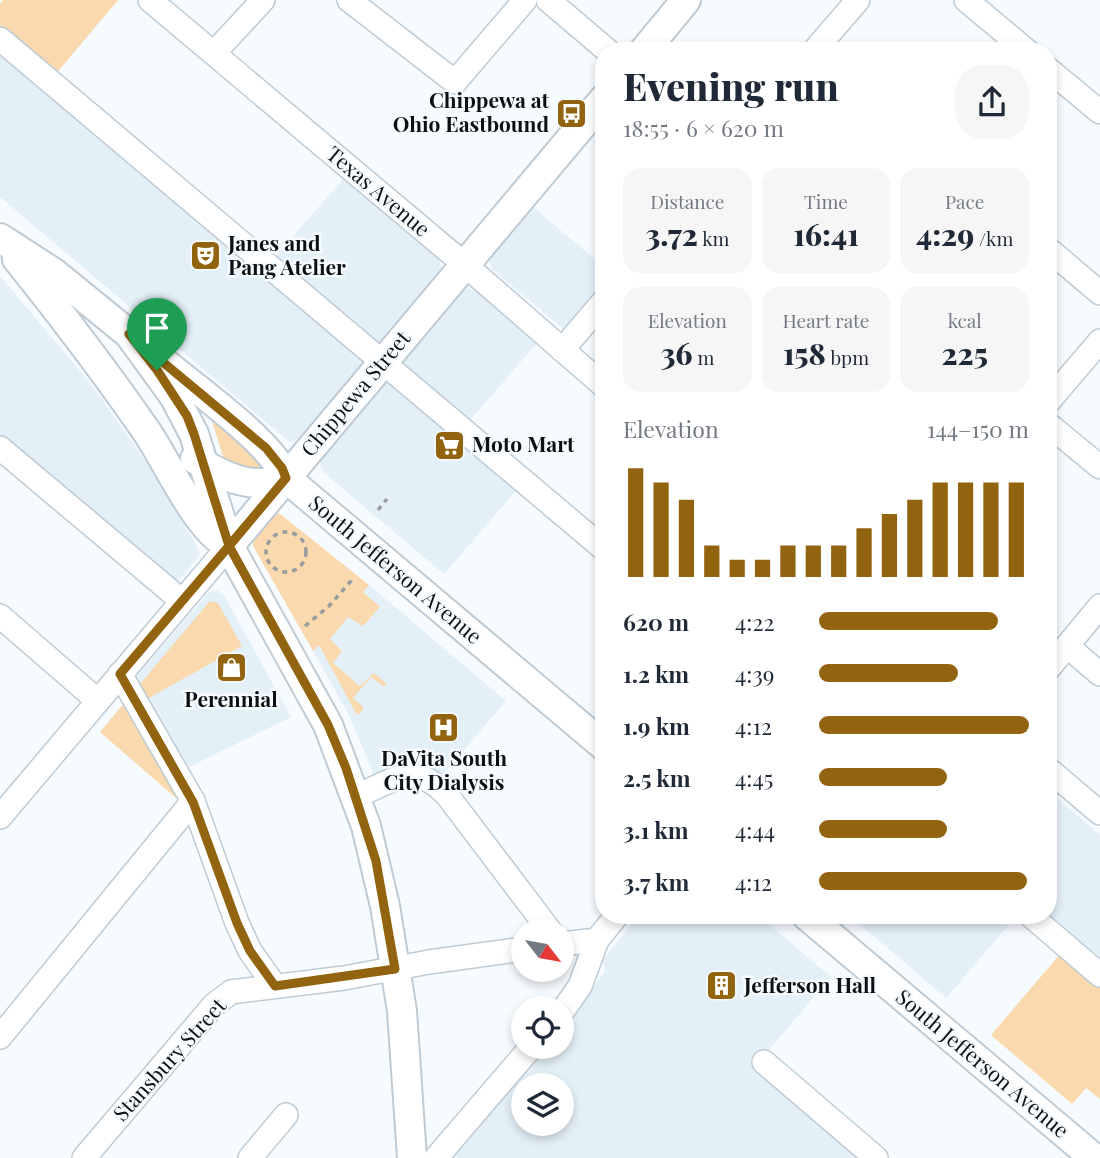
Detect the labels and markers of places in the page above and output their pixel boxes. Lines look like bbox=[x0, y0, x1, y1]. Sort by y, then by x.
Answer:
place label: Chippewa at Ohio Eastbound bbox=[393, 85, 550, 137]
bus stop icon: Chippewa at Ohio Eastbound bbox=[555, 96, 589, 130]
place label: Janes and Pang Atelier bbox=[227, 228, 346, 280]
theatre icon: Janes and Pang Atelier bbox=[188, 239, 222, 273]
pin bbox=[127, 298, 187, 370]
supermarket icon: Moto Mart bbox=[432, 428, 466, 462]
place label: Moto Mart bbox=[472, 429, 575, 457]
shop icon: Perennial bbox=[214, 651, 248, 685]
place label: Perennial bbox=[184, 684, 278, 712]
hospital icon: DaVita South City Dialysis bbox=[427, 710, 461, 744]
place label: DaVita South City Dialysis bbox=[381, 743, 507, 795]
building icon: Jefferson Hall bbox=[704, 969, 738, 1003]
place label: Jefferson Hall bbox=[743, 970, 877, 998]

